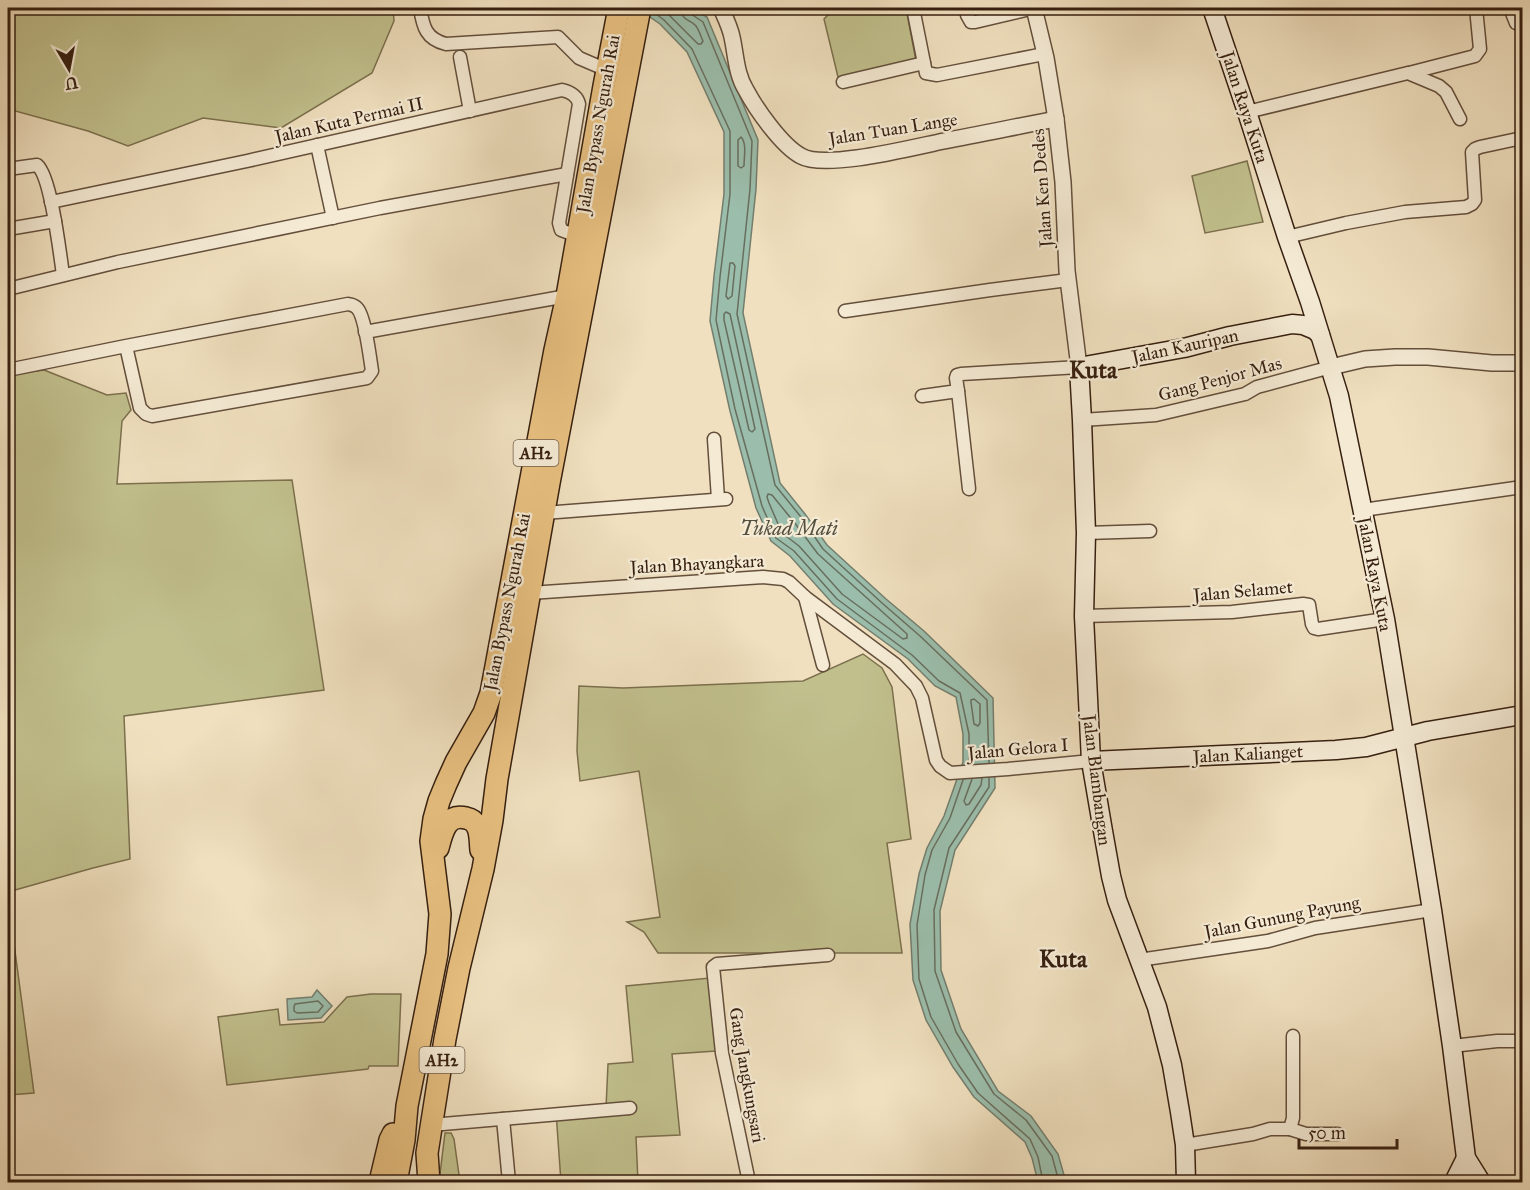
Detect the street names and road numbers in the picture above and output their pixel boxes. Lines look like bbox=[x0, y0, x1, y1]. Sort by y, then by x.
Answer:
street label: Jalan Bypass Ngurah Rai bbox=[571, 33, 626, 217]
street label: Jalan Raya Kuta bbox=[1215, 46, 1274, 166]
street label: Jalan Kuta Permai II bbox=[271, 92, 426, 149]
street label: Jalan Tuan Lange bbox=[825, 108, 959, 151]
street label: Jalan Ken Dedes bbox=[1027, 128, 1058, 250]
street label: Jalan Kauripan bbox=[1128, 324, 1241, 369]
street label: Gang Penjor Mas bbox=[1156, 352, 1284, 407]
road number: AH2 bbox=[514, 440, 558, 466]
street label: Jalan Bypass Ngurah Rai bbox=[479, 511, 536, 695]
street label: Jalan Raya Kuta bbox=[1352, 513, 1397, 634]
street label: Jalan Bhayangkara bbox=[627, 549, 765, 580]
street label: Jalan Selamet bbox=[1190, 576, 1294, 607]
street label: Jalan Blambangan bbox=[1077, 711, 1116, 847]
street label: Jalan Gelora I bbox=[965, 734, 1070, 766]
street label: Jalan Kalianget bbox=[1190, 740, 1304, 769]
street label: Jalan Gunung Payung bbox=[1200, 891, 1362, 944]
street label: Gang Jangkungsari bbox=[723, 1005, 770, 1145]
road number: AH2 bbox=[420, 1047, 464, 1073]

